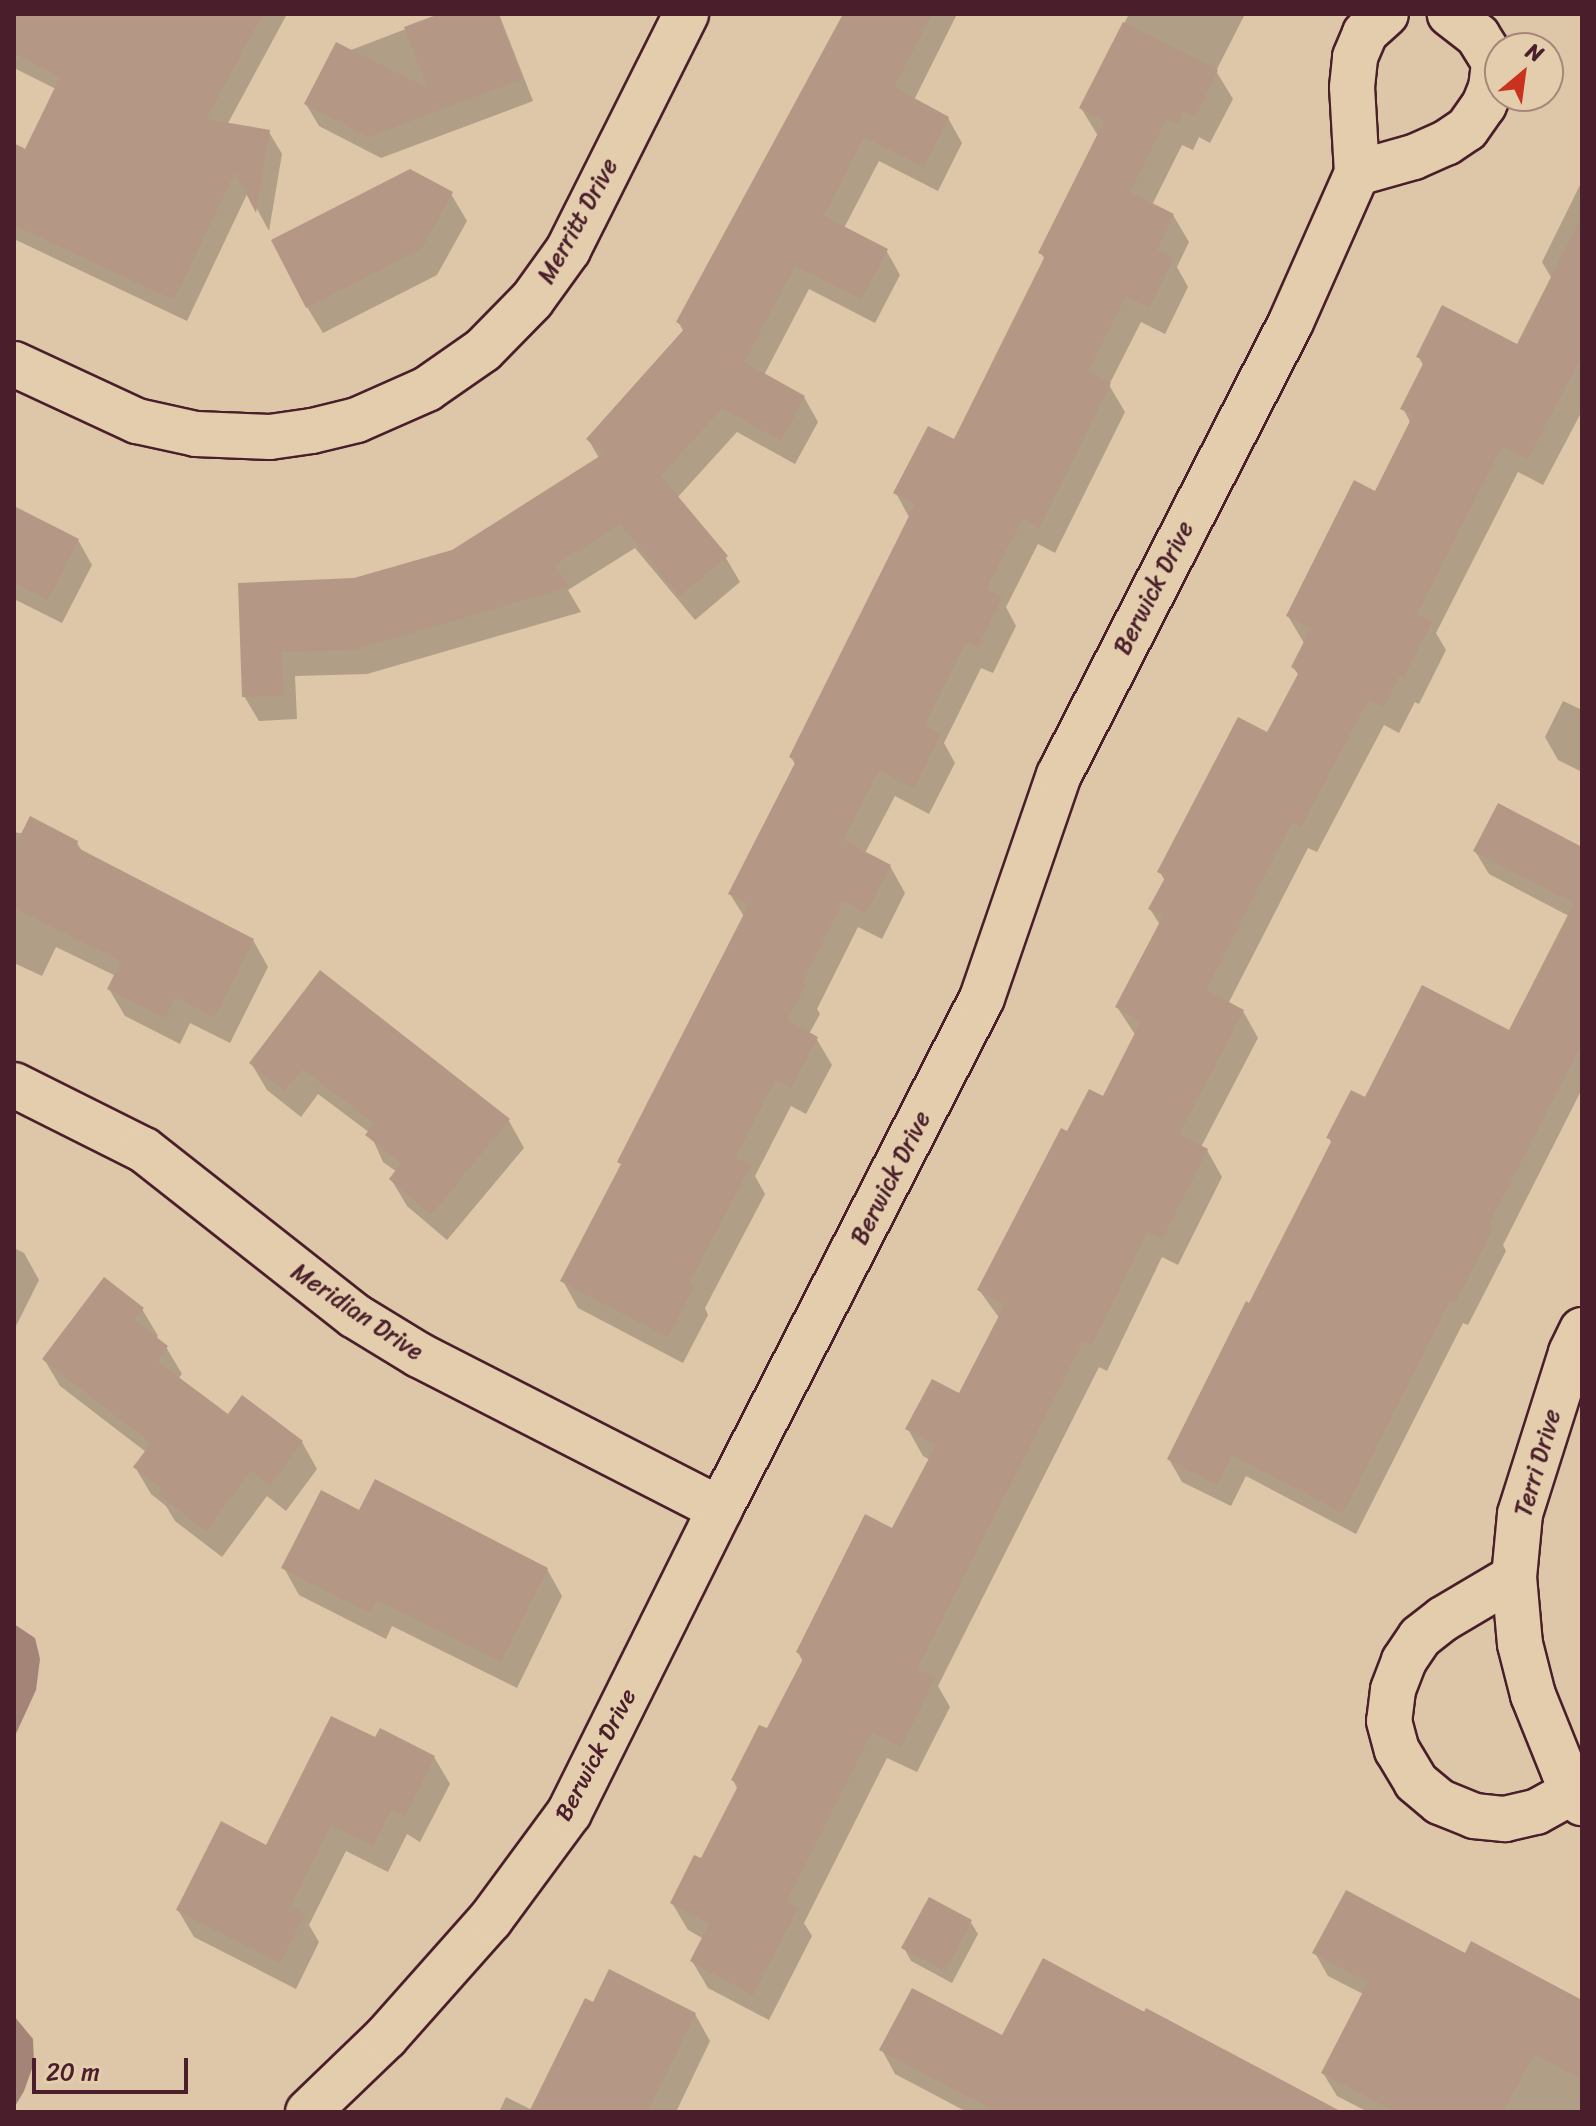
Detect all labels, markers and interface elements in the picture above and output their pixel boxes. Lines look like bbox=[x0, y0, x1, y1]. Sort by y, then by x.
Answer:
north arrow bbox=[1484, 32, 1564, 112]
text: N bbox=[1519, 32, 1551, 73]
street label: Merritt Drive bbox=[532, 153, 624, 289]
street label: Berwick Drive bbox=[1108, 517, 1200, 659]
street label: Berwick Drive bbox=[845, 1107, 937, 1249]
street label: Meridian Drive bbox=[285, 1257, 429, 1367]
street label: Terri Drive bbox=[1509, 1406, 1567, 1520]
street label: Berwick Drive bbox=[549, 1684, 643, 1826]
scale bar bbox=[36, 2042, 192, 2092]
text: 20 m bbox=[46, 2051, 100, 2093]

